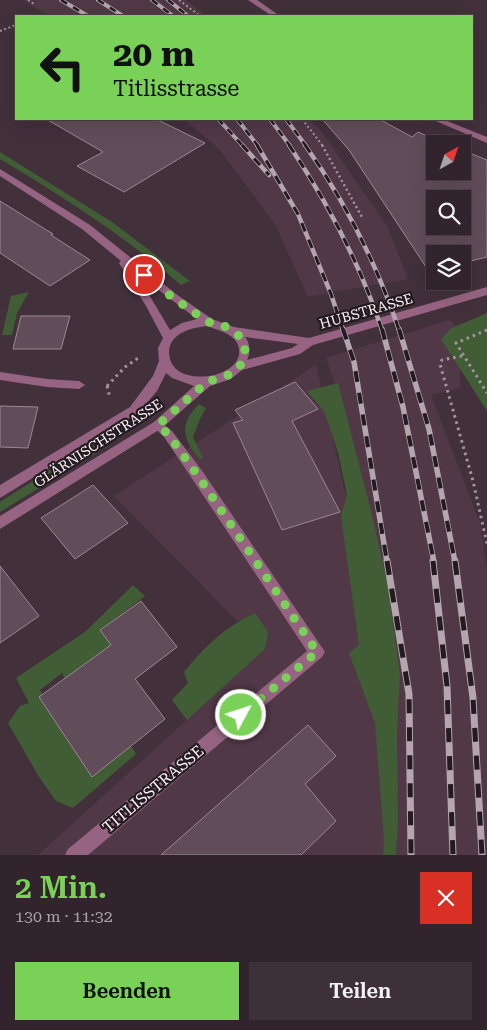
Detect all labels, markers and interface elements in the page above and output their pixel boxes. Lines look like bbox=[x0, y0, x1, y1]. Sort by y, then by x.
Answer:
text: 20 m bbox=[113, 34, 195, 75]
icon: left bbox=[30, 35, 95, 100]
text: Titlisstrasse bbox=[113, 76, 239, 101]
north arrow bbox=[426, 135, 471, 180]
map controls bbox=[426, 135, 471, 290]
button: search bbox=[426, 190, 471, 235]
button: layers bbox=[426, 245, 471, 290]
pin bbox=[123, 254, 165, 296]
icon: arrive bbox=[130, 261, 158, 289]
street label: HUBSTRASSE bbox=[317, 290, 415, 332]
street label: GLÄRNISCHSTRASSE bbox=[31, 395, 165, 491]
position arrow bbox=[214, 688, 266, 740]
street label: TITLISSTRASSE bbox=[99, 741, 207, 837]
text: 2 Min. bbox=[15, 870, 107, 905]
button: close bbox=[420, 872, 472, 924]
text: 130 m · 11:32 bbox=[15, 907, 113, 926]
button: Beenden bbox=[15, 962, 239, 1020]
button: Teilen bbox=[249, 962, 472, 1020]

